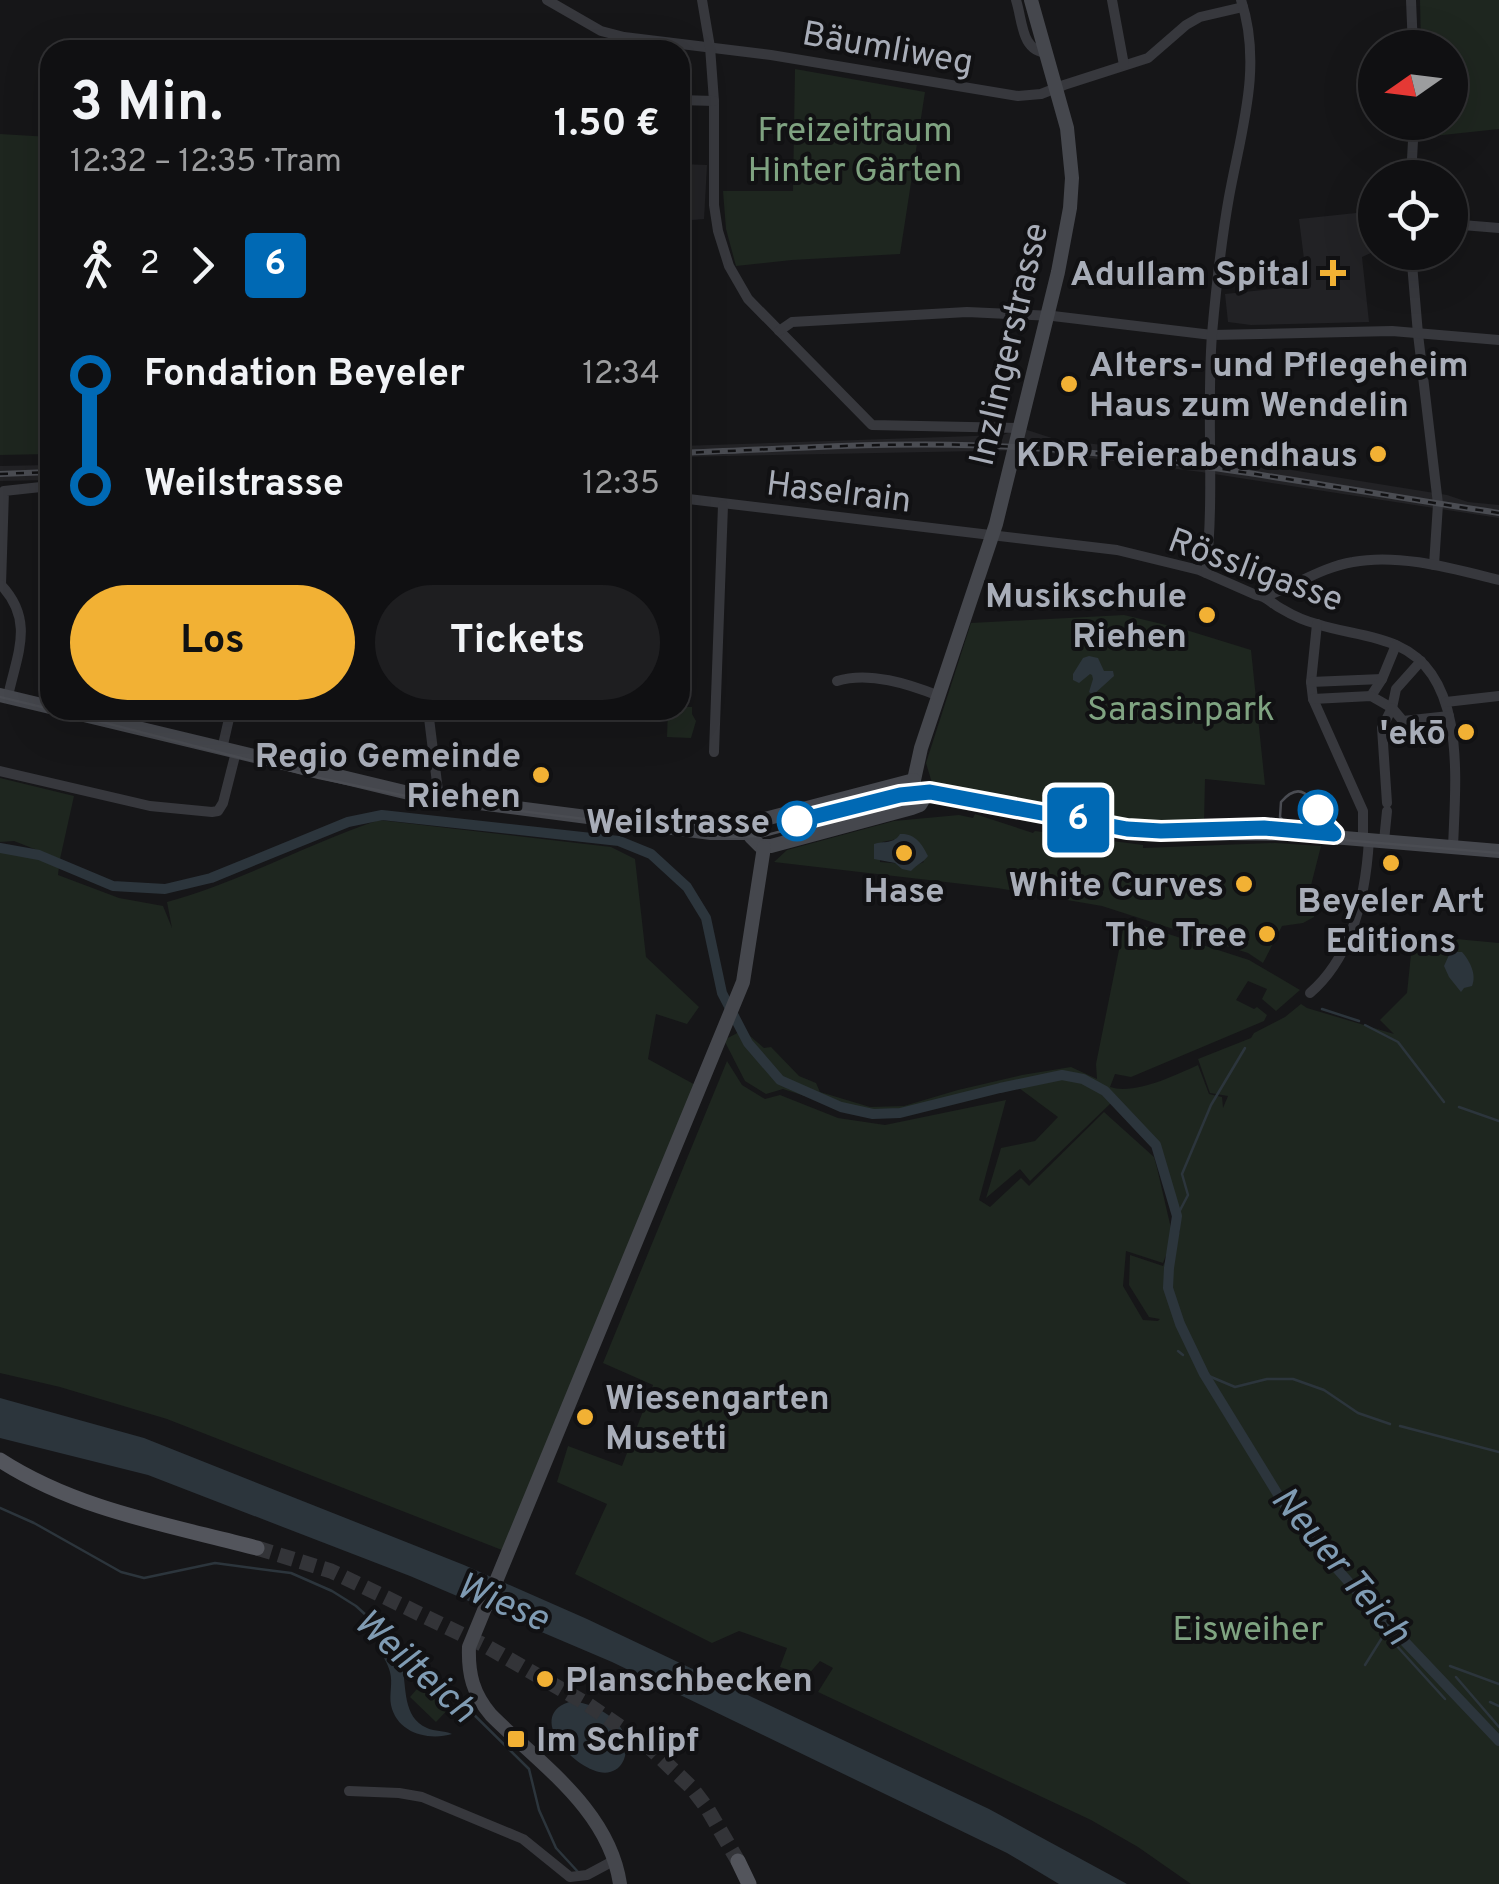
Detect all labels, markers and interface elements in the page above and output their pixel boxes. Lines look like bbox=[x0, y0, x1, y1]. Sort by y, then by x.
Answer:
street label: Bäumliweg bbox=[799, 13, 976, 87]
north arrow bbox=[1358, 30, 1468, 140]
map controls bbox=[1358, 30, 1468, 270]
text: 3 Min. bbox=[70, 70, 223, 140]
text: 1.50 € bbox=[554, 101, 660, 150]
park label: Freizeitraum Hinter Gärten bbox=[748, 110, 962, 194]
text: 12:32 – 12:35 · Tram bbox=[70, 143, 342, 183]
button: locate bbox=[1358, 160, 1468, 270]
street label: Inzlingerstrasse bbox=[962, 219, 1060, 470]
icon: walk bbox=[70, 238, 125, 293]
icon: forward bbox=[175, 238, 230, 293]
text: 6 bbox=[265, 243, 286, 287]
text: 2 bbox=[140, 245, 160, 285]
place label: Adullam Spital bbox=[1070, 254, 1310, 298]
marker: Adullam Spital bbox=[1320, 260, 1346, 286]
place label: Alters- und Pflegeheim Haus zum Wendelin bbox=[1089, 345, 1469, 429]
text: Fondation Beyeler bbox=[144, 351, 465, 400]
text: 12:34 bbox=[582, 355, 660, 395]
marker: Alters- und Pflegeheim Haus zum Wendelin bbox=[1058, 373, 1080, 395]
place label: KDR Feierabendhaus bbox=[1016, 435, 1358, 479]
marker: KDR Feierabendhaus bbox=[1367, 443, 1389, 465]
text: Weilstrasse bbox=[144, 461, 344, 510]
street label: Haselrain bbox=[764, 463, 914, 525]
text: 12:35 bbox=[582, 465, 660, 505]
street label: Rössligasse bbox=[1161, 520, 1348, 624]
place label: Musikschule Riehen bbox=[985, 576, 1187, 660]
button: Los bbox=[70, 585, 355, 700]
button: Tickets bbox=[375, 585, 660, 700]
marker: Musikschule Riehen bbox=[1196, 604, 1218, 626]
park label: Sarasinpark bbox=[1087, 689, 1275, 733]
place label: 'ekō bbox=[1380, 713, 1446, 757]
marker: 'ekō bbox=[1455, 721, 1477, 743]
place label: Regio Gemeinde Riehen bbox=[255, 736, 521, 820]
marker: Regio Gemeinde Riehen bbox=[530, 764, 552, 786]
line badge: 6 bbox=[1046, 788, 1110, 852]
unlabelled marker bbox=[1299, 791, 1337, 829]
text: 6 bbox=[1067, 798, 1089, 842]
place label: Weilstrasse bbox=[586, 802, 770, 846]
marker: Weilstrasse bbox=[778, 802, 816, 840]
marker: Hase bbox=[893, 842, 915, 864]
marker: Beyeler Art Editions bbox=[1380, 852, 1402, 874]
place label: White Curves bbox=[1008, 865, 1224, 909]
place label: Hase bbox=[863, 871, 945, 915]
marker: White Curves bbox=[1233, 873, 1255, 895]
place label: Beyeler Art Editions bbox=[1297, 881, 1485, 965]
place label: The Tree bbox=[1105, 915, 1247, 959]
marker: The Tree bbox=[1256, 923, 1278, 945]
place label: Wiesengarten Musetti bbox=[605, 1378, 830, 1462]
marker: Wiesengarten Musetti bbox=[574, 1406, 596, 1428]
water label: Neuer Teich bbox=[1258, 1477, 1420, 1657]
water label: Wiese bbox=[448, 1563, 555, 1646]
water label: Weilteich bbox=[342, 1600, 486, 1736]
park label: Eisweiher bbox=[1172, 1609, 1324, 1653]
place label: Planschbecken bbox=[565, 1660, 813, 1704]
marker: Planschbecken bbox=[534, 1668, 556, 1690]
place label: Im Schlipf bbox=[536, 1720, 699, 1764]
marker: Im Schlipf bbox=[505, 1728, 527, 1750]

